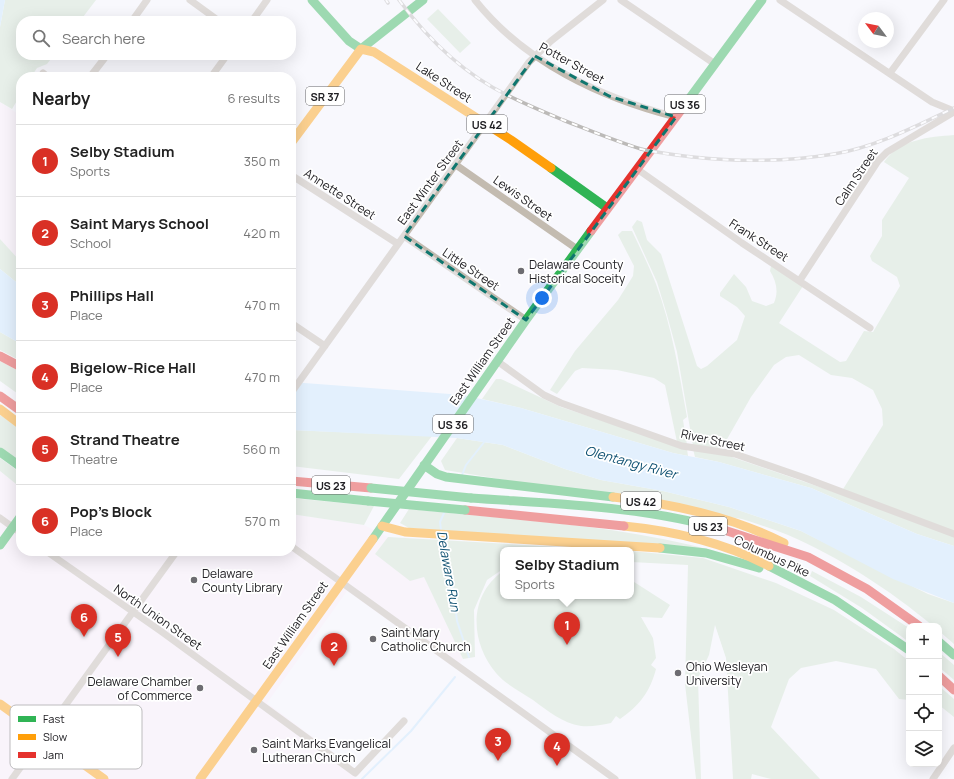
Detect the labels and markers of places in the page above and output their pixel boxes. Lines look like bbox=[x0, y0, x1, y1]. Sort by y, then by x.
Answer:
place label: Delaware County Historical Soceity bbox=[529, 256, 626, 287]
marker: Delaware County Historical Soceity bbox=[516, 266, 526, 276]
place label: Delaware County Library bbox=[202, 565, 283, 596]
marker: Delaware County Library bbox=[189, 575, 199, 585]
pin: 6 bbox=[71, 604, 97, 637]
pin: 1 bbox=[554, 612, 580, 645]
pin: 5 bbox=[105, 624, 131, 657]
place label: Saint Mary Catholic Church bbox=[381, 624, 471, 655]
pin: 2 bbox=[321, 633, 347, 666]
marker: Saint Mary Catholic Church bbox=[368, 634, 378, 644]
place label: Ohio Wesleyan University bbox=[686, 658, 768, 689]
marker: Ohio Wesleyan University bbox=[673, 668, 683, 678]
place label: Delaware Chamber of Commerce bbox=[88, 673, 193, 704]
marker: Delaware Chamber of Commerce bbox=[195, 683, 205, 693]
pin: 3 bbox=[485, 728, 511, 761]
pin: 4 bbox=[544, 733, 570, 766]
place label: Saint Marks Evangelical Lutheran Church bbox=[262, 735, 391, 766]
marker: Saint Marks Evangelical Lutheran Church bbox=[249, 745, 259, 755]

